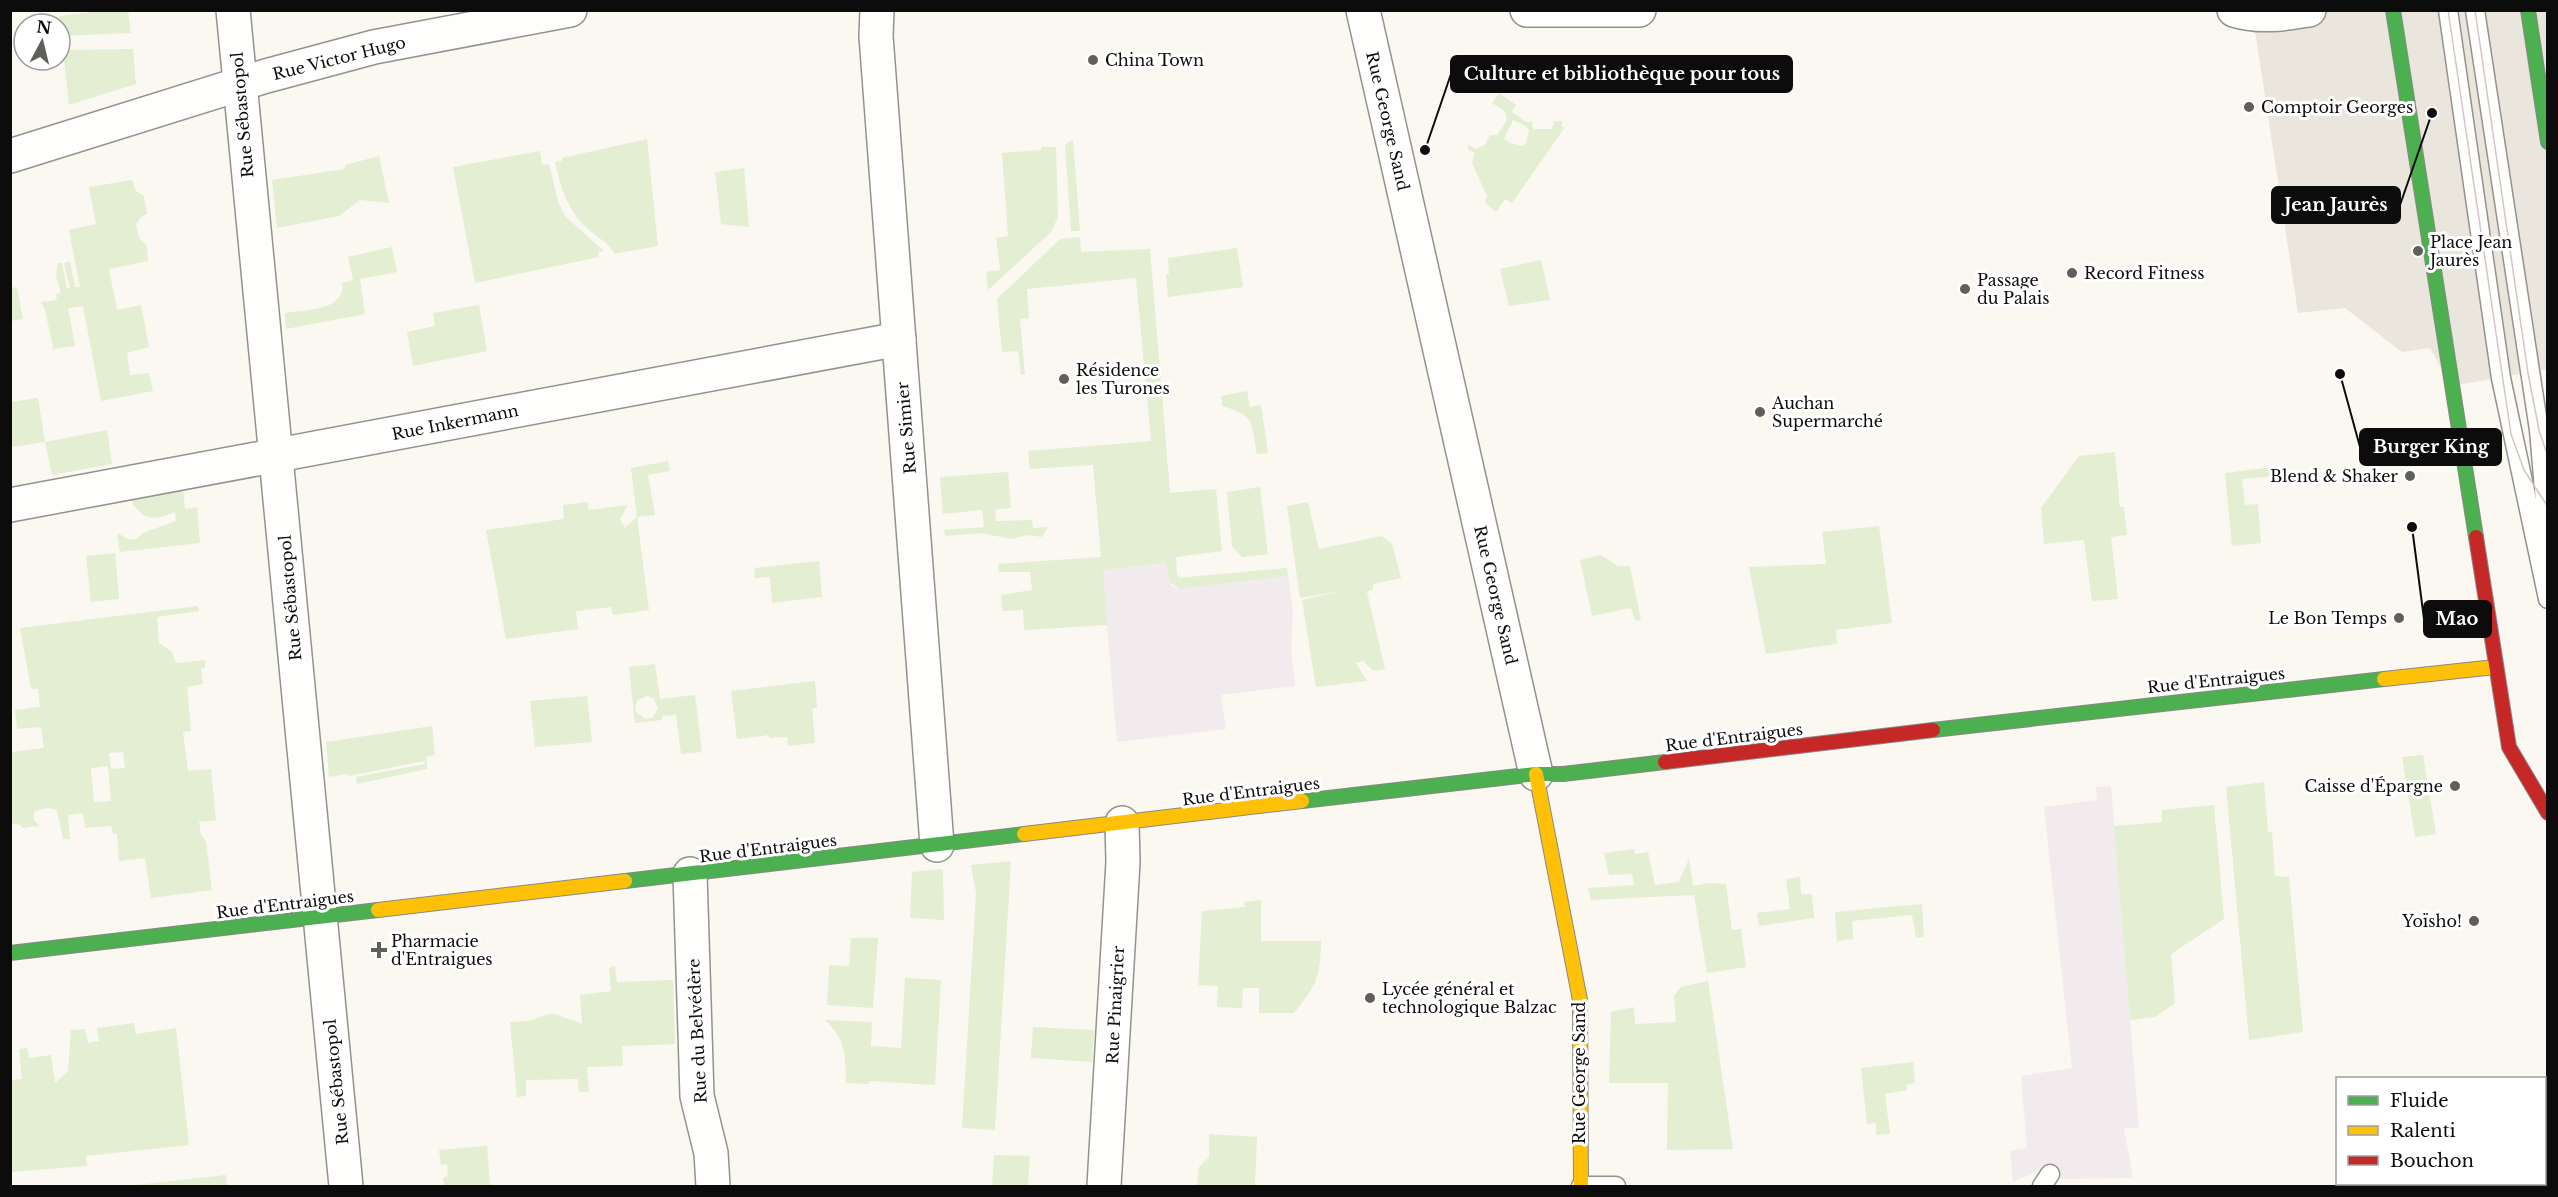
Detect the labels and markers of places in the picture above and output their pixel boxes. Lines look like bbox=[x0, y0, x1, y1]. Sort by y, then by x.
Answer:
place label: China Town bbox=[1105, 50, 1204, 70]
marker: China Town bbox=[1086, 53, 1100, 67]
callout: Culture et bibliothèque pour tous bbox=[1451, 56, 1792, 92]
place label: Comptoir Georges bbox=[2261, 97, 2413, 117]
marker: Comptoir Georges bbox=[2242, 100, 2256, 114]
callout: Jean Jaurès bbox=[2272, 187, 2400, 223]
place label: Place Jean Jaurès bbox=[2428, 232, 2512, 270]
marker: Place Jean Jaurès bbox=[2411, 244, 2425, 258]
place label: Record Fitness bbox=[2084, 263, 2205, 283]
marker: Record Fitness bbox=[2065, 266, 2079, 280]
place label: Passage du Palais bbox=[1977, 270, 2050, 308]
marker: Passage du Palais bbox=[1958, 282, 1972, 296]
place label: Résidence les Turones bbox=[1076, 360, 1170, 398]
marker: Résidence les Turones bbox=[1057, 372, 1071, 386]
place label: Auchan Supermarché bbox=[1771, 393, 1883, 431]
marker: Auchan Supermarché bbox=[1753, 405, 1767, 419]
callout: Burger King bbox=[2360, 429, 2501, 465]
place label: Blend & Shaker bbox=[2270, 466, 2398, 486]
marker: Blend & Shaker bbox=[2403, 469, 2417, 483]
callout: Mao bbox=[2424, 601, 2491, 637]
place label: Le Bon Temps bbox=[2268, 608, 2387, 628]
marker: Le Bon Temps bbox=[2392, 611, 2406, 625]
place label: Caisse d'Épargne bbox=[2305, 776, 2443, 796]
marker: Caisse d'Épargne bbox=[2448, 779, 2462, 793]
place label: Yoïsho! bbox=[2401, 911, 2462, 931]
marker: Yoïsho! bbox=[2467, 914, 2481, 928]
place label: Pharmacie d'Entraigues bbox=[391, 931, 493, 969]
marker: Pharmacie d'Entraigues bbox=[372, 943, 386, 957]
place label: Lycée général et technologique Balzac bbox=[1382, 979, 1557, 1017]
marker: Lycée général et technologique Balzac bbox=[1363, 991, 1377, 1005]

